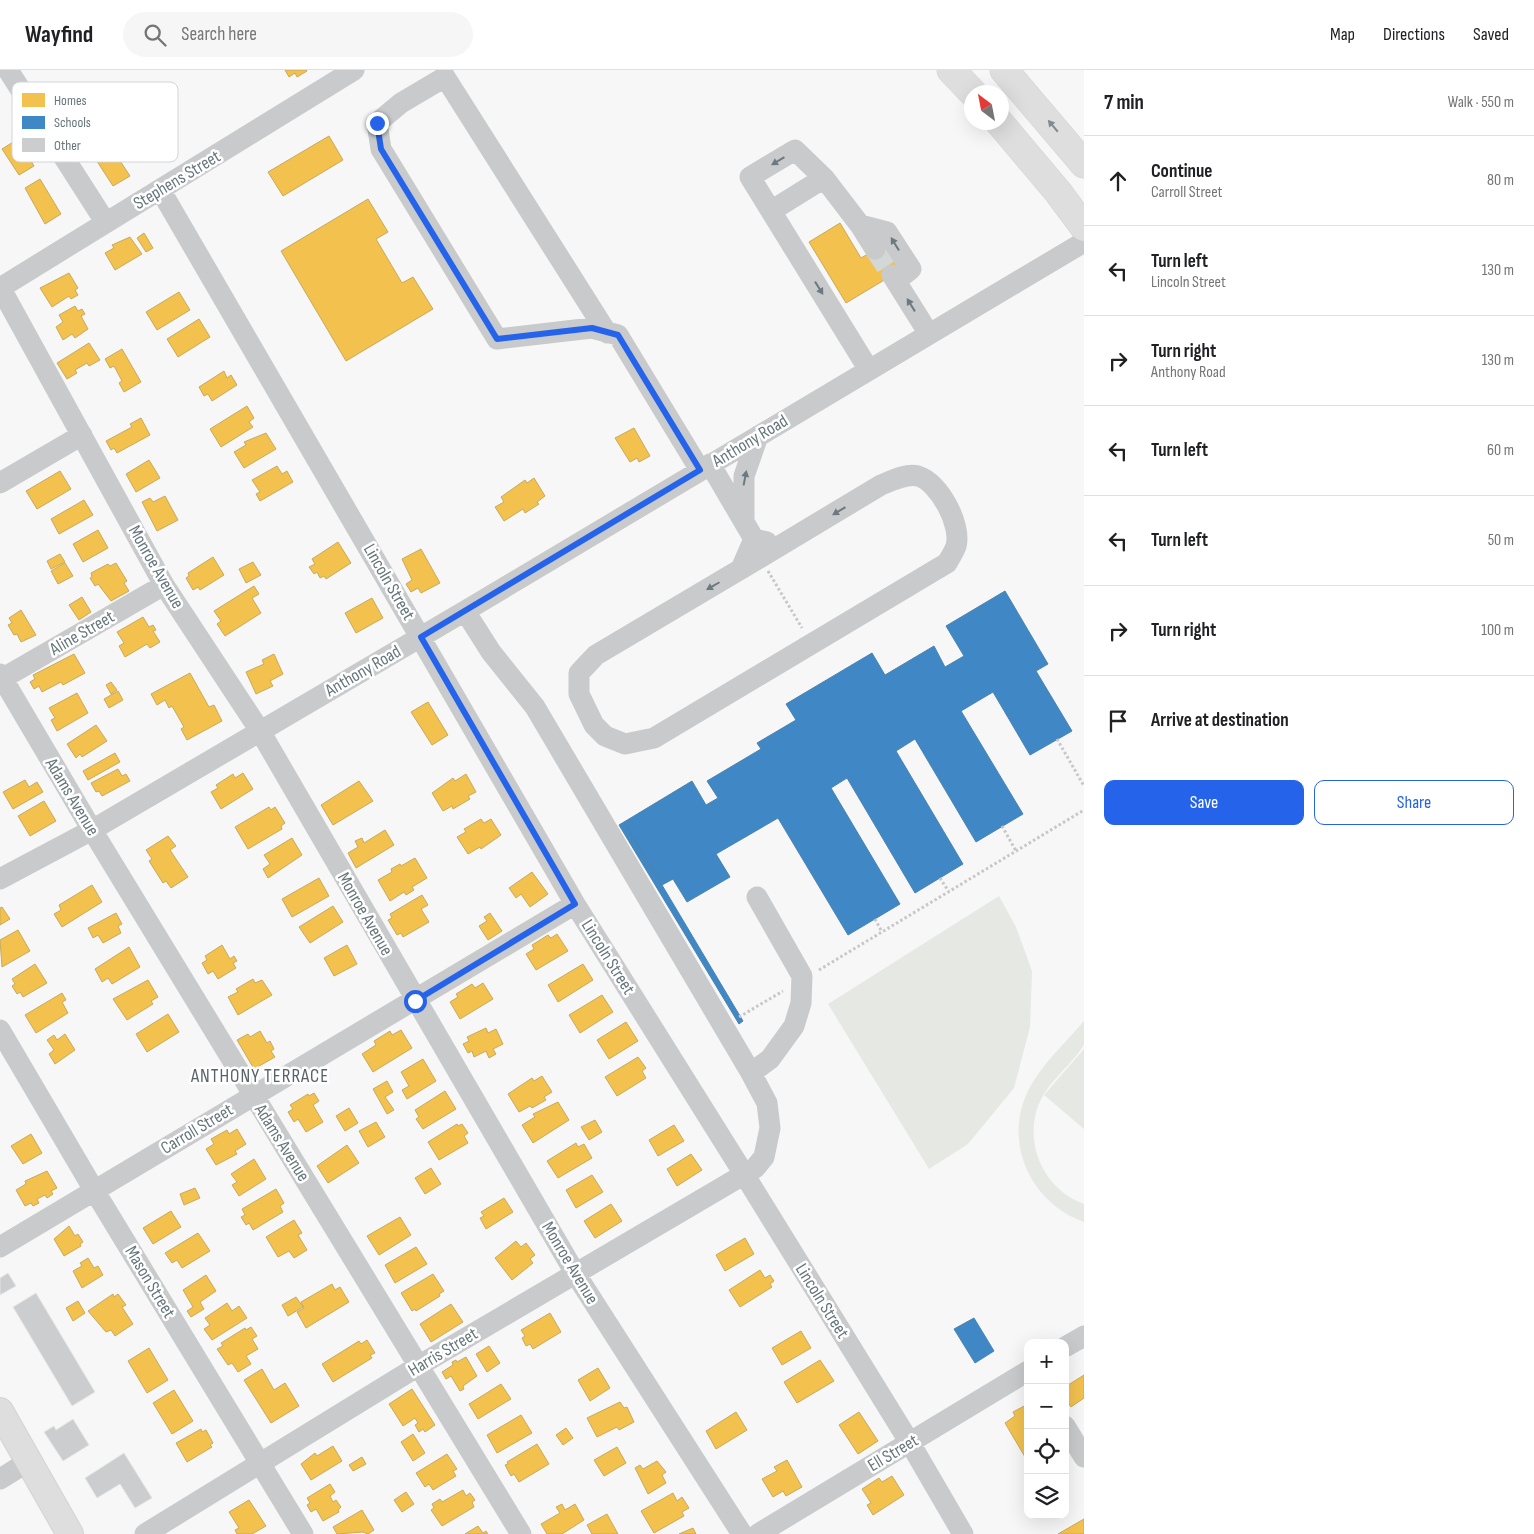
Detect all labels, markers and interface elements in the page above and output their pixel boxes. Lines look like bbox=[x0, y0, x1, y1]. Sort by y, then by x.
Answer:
search box bbox=[123, 12, 473, 57]
text: Wayfind bbox=[25, 20, 93, 49]
icon: search bbox=[141, 21, 169, 49]
text: Search here bbox=[181, 23, 257, 46]
text: Map bbox=[1330, 24, 1355, 45]
text: Directions bbox=[1383, 24, 1445, 45]
text: Saved bbox=[1473, 24, 1509, 45]
legend bbox=[12, 82, 178, 162]
north arrow bbox=[964, 85, 1009, 130]
text: 7 min bbox=[1104, 90, 1144, 115]
text: Homes bbox=[54, 92, 87, 109]
text: Walk · 550 m bbox=[1448, 93, 1514, 112]
route end bbox=[366, 112, 389, 135]
text: Schools bbox=[54, 114, 91, 131]
one-way arrow bbox=[1047, 120, 1058, 133]
text: Other bbox=[54, 137, 81, 154]
street label: Stephens Street bbox=[130, 146, 225, 214]
one-way arrow bbox=[771, 156, 784, 165]
text: Continue bbox=[1151, 160, 1212, 183]
icon: ahead bbox=[1104, 167, 1132, 195]
text: 80 m bbox=[1487, 171, 1514, 190]
text: Carroll Street bbox=[1151, 183, 1222, 202]
one-way arrow bbox=[890, 237, 900, 250]
text: Turn left bbox=[1151, 250, 1208, 273]
icon: left bbox=[1104, 257, 1132, 285]
text: 130 m bbox=[1482, 261, 1514, 280]
text: Lincoln Street bbox=[1151, 273, 1226, 292]
one-way arrow bbox=[814, 282, 824, 295]
one-way arrow bbox=[906, 298, 915, 311]
text: Turn right bbox=[1151, 340, 1216, 363]
icon: right bbox=[1104, 347, 1132, 375]
text: 130 m bbox=[1482, 351, 1514, 370]
text: Anthony Road bbox=[1151, 363, 1226, 382]
street label: Anthony Road bbox=[708, 410, 791, 472]
icon: left bbox=[1104, 437, 1132, 465]
text: Turn left bbox=[1151, 439, 1208, 462]
text: 60 m bbox=[1487, 441, 1514, 460]
one-way arrow bbox=[741, 470, 749, 486]
one-way arrow bbox=[833, 506, 846, 515]
street label: Monroe Avenue bbox=[124, 522, 188, 612]
icon: left bbox=[1104, 527, 1132, 555]
text: Turn left bbox=[1151, 529, 1208, 552]
text: 50 m bbox=[1488, 531, 1514, 550]
street label: Lincoln Street bbox=[359, 540, 419, 624]
one-way arrow bbox=[706, 582, 719, 591]
street label: Aline Street bbox=[45, 606, 118, 660]
icon: right bbox=[1104, 617, 1132, 645]
text: Turn right bbox=[1151, 619, 1216, 642]
text: 100 m bbox=[1481, 621, 1514, 640]
street label: Anthony Road bbox=[321, 641, 405, 702]
icon: arrive bbox=[1104, 707, 1132, 735]
text: Arrive at destination bbox=[1151, 709, 1289, 732]
street label: Adams Avenue bbox=[40, 754, 103, 840]
button: Save bbox=[1104, 780, 1304, 825]
button: Share bbox=[1314, 780, 1514, 825]
street label: Monroe Avenue bbox=[333, 869, 397, 959]
street label: Lincoln Street bbox=[577, 916, 639, 999]
route start bbox=[404, 990, 427, 1013]
district label: ANTHONY TERRACE bbox=[190, 1065, 329, 1088]
street label: Carroll Street bbox=[157, 1099, 237, 1159]
street label: Adams Avenue bbox=[250, 1100, 314, 1185]
street label: Monroe Avenue bbox=[537, 1218, 603, 1308]
street label: Mason Street bbox=[120, 1242, 180, 1322]
street label: Lincoln Street bbox=[791, 1260, 853, 1343]
street label: Harris Street bbox=[405, 1323, 482, 1381]
map controls bbox=[1024, 1339, 1069, 1519]
button: + bbox=[1024, 1339, 1069, 1384]
button: − bbox=[1024, 1384, 1069, 1429]
button: locate bbox=[1024, 1429, 1069, 1474]
street label: Ell Street bbox=[864, 1430, 922, 1476]
button: layers bbox=[1024, 1474, 1069, 1519]

